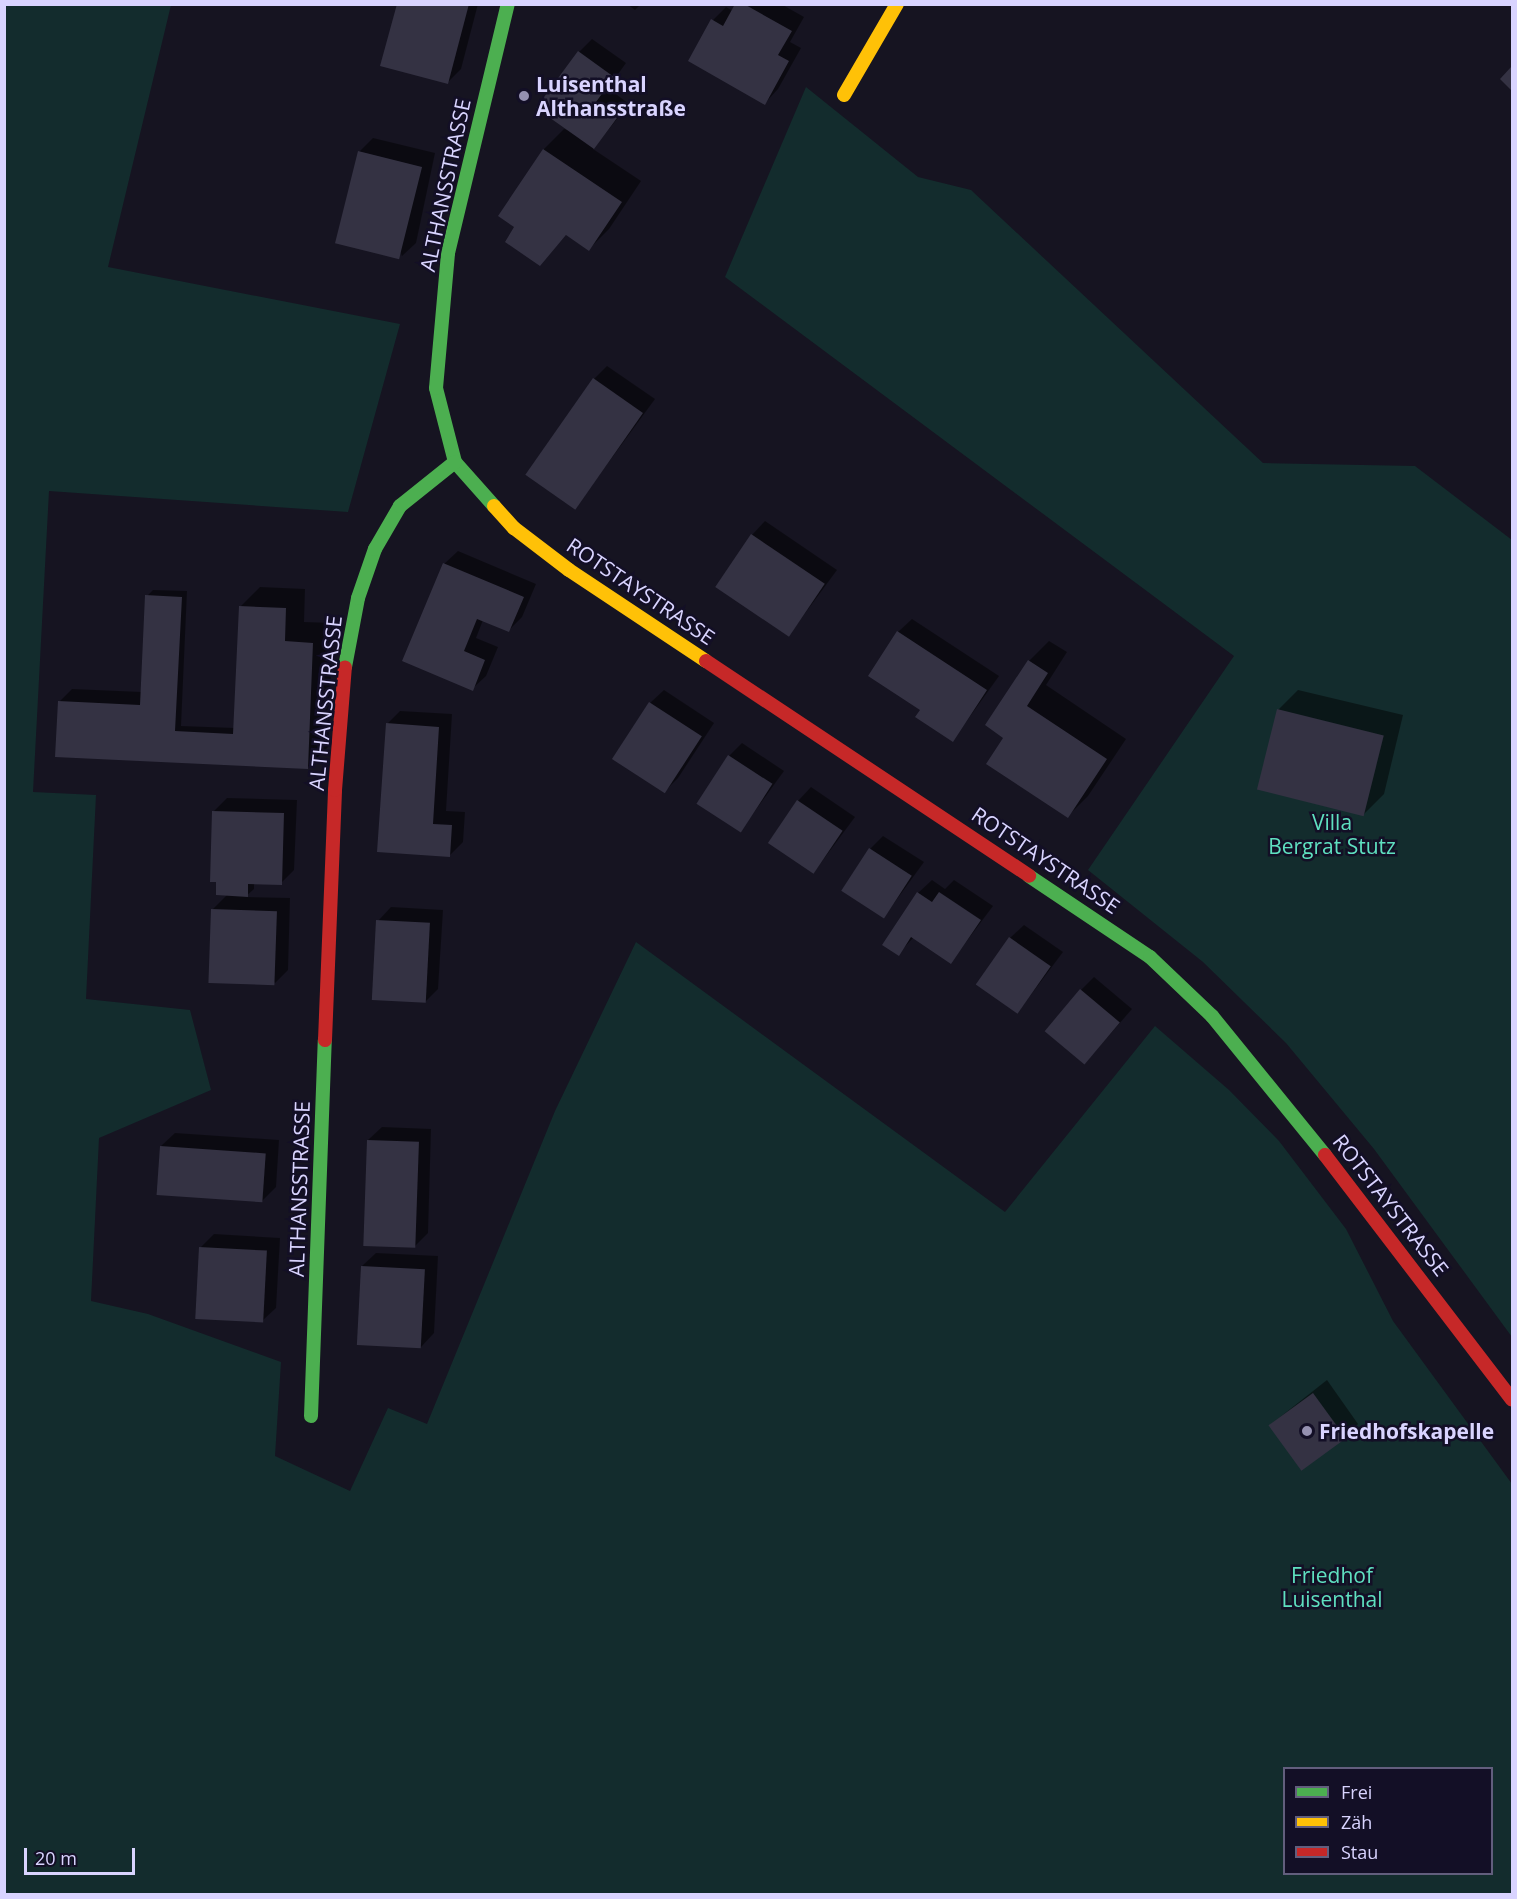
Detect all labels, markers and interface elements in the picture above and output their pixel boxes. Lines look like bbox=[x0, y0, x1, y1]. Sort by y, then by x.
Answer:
place label: Luisenthal Althansstraße bbox=[536, 71, 686, 121]
marker: Luisenthal Althansstraße bbox=[517, 89, 531, 103]
street label: ALTHANSSTRASSE bbox=[414, 96, 476, 274]
street label: ROTSTAYSTRASSE bbox=[562, 532, 720, 650]
street label: ALTHANSSTRASSE bbox=[303, 614, 347, 792]
street label: ROTSTAYSTRASSE bbox=[967, 801, 1125, 919]
park label: Villa Bergrat Stutz bbox=[1268, 809, 1396, 859]
street label: ALTHANSSTRASSE bbox=[283, 1101, 315, 1277]
street label: ROTSTAYSTRASSE bbox=[1328, 1129, 1454, 1281]
place label: Friedhofskapelle bbox=[1319, 1418, 1494, 1444]
marker: Friedhofskapelle bbox=[1300, 1424, 1314, 1438]
park label: Friedhof Luisenthal bbox=[1281, 1562, 1383, 1612]
legend bbox=[1283, 1767, 1493, 1875]
text: Frei bbox=[1341, 1780, 1372, 1804]
text: Zäh bbox=[1341, 1810, 1372, 1834]
scale bar bbox=[27, 1836, 138, 1874]
text: Stau bbox=[1341, 1840, 1378, 1864]
text: 20 m bbox=[35, 1846, 77, 1870]

